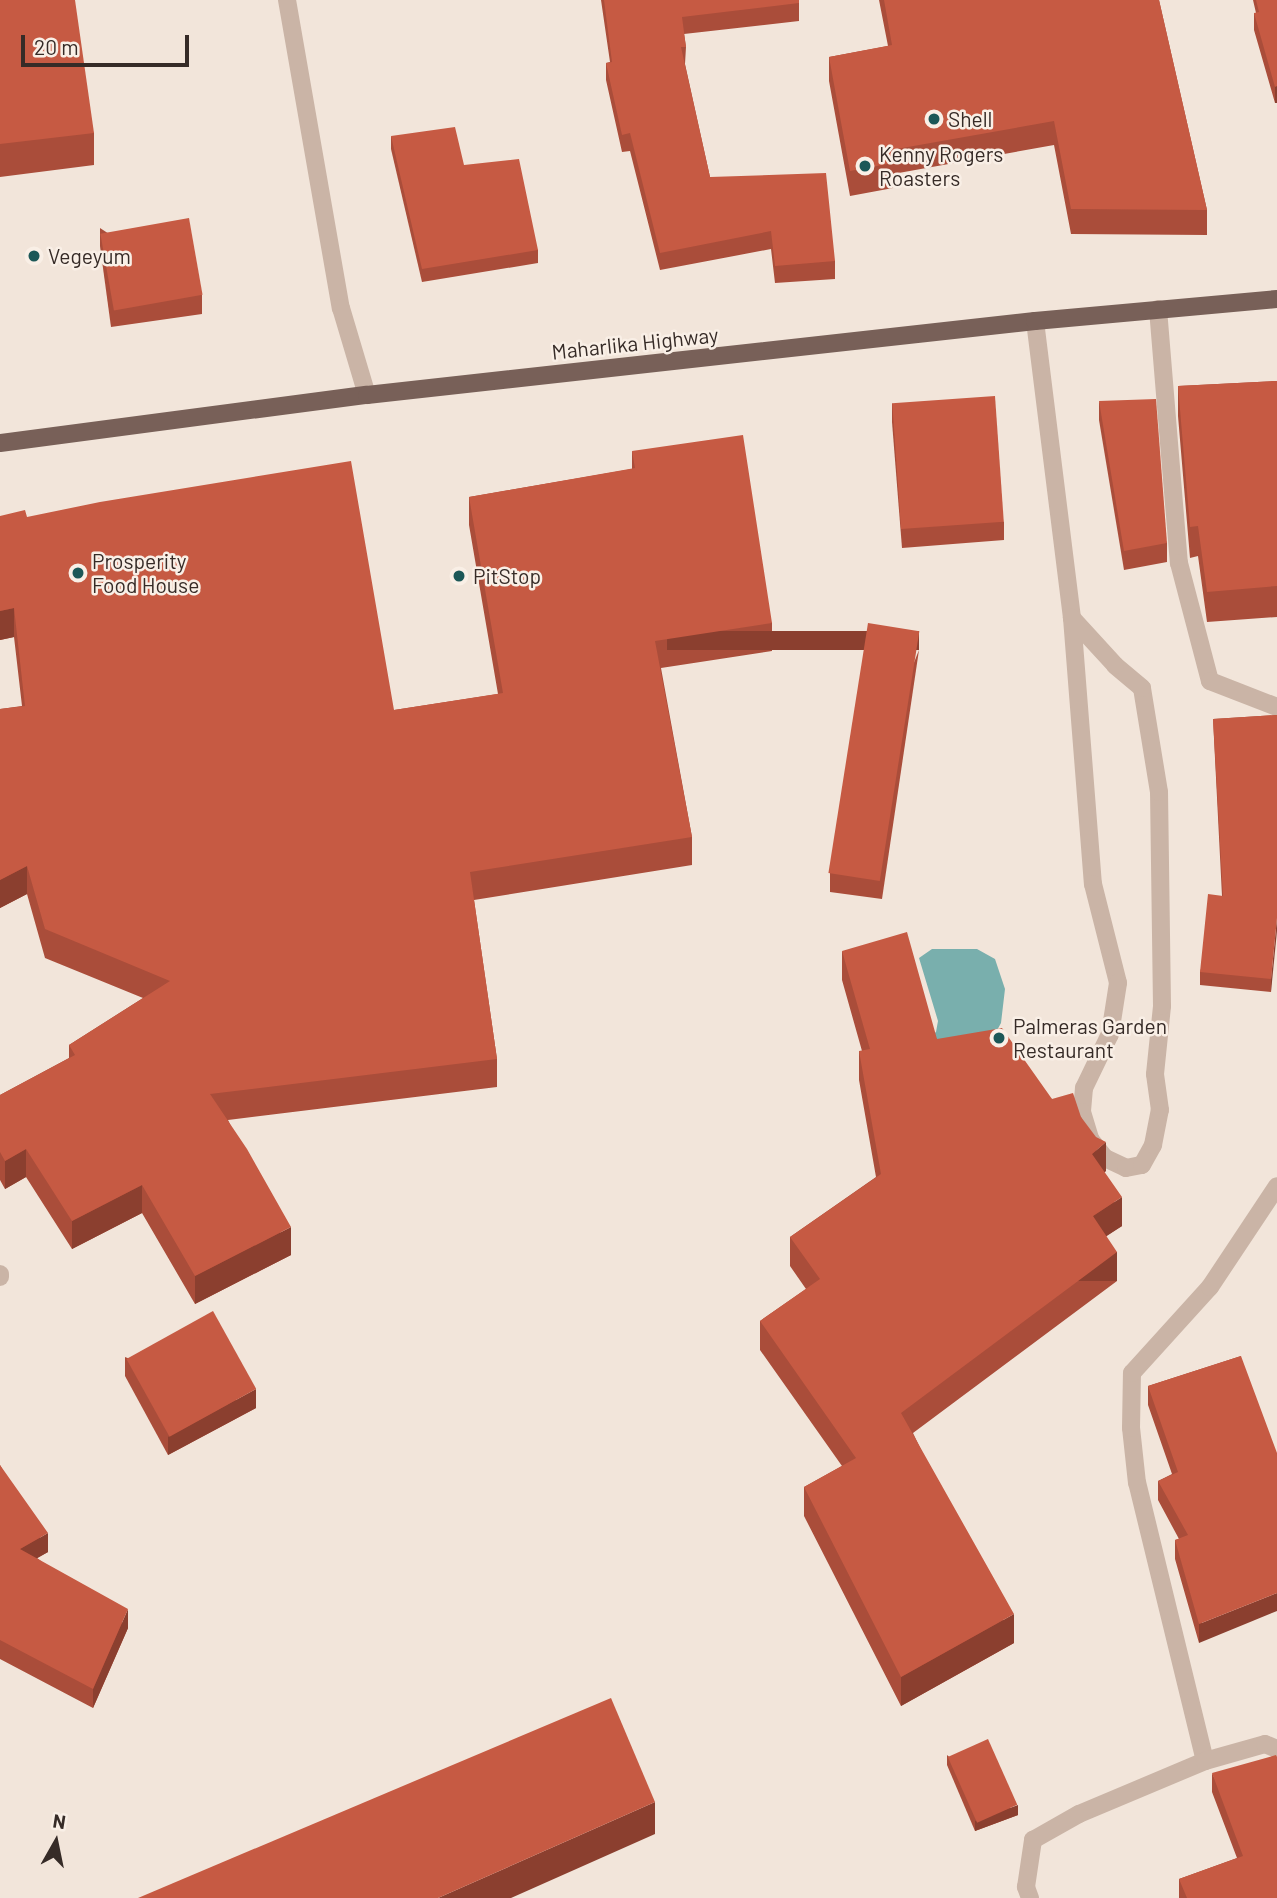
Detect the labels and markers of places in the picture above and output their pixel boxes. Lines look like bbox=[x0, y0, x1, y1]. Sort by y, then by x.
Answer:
place label: Shell bbox=[948, 106, 992, 132]
marker: Shell bbox=[926, 111, 942, 127]
place label: Kenny Rogers Roasters bbox=[879, 141, 1003, 191]
marker: Kenny Rogers Roasters bbox=[857, 158, 873, 174]
place label: Vegeyum bbox=[48, 243, 131, 269]
marker: Vegeyum bbox=[26, 248, 42, 264]
place label: Prosperity Food House bbox=[92, 548, 199, 598]
place label: PitStop bbox=[473, 563, 541, 589]
marker: Prosperity Food House bbox=[70, 565, 86, 581]
marker: PitStop bbox=[451, 568, 467, 584]
place label: Palmeras Garden Restaurant bbox=[1013, 1013, 1167, 1063]
marker: Palmeras Garden Restaurant bbox=[991, 1030, 1007, 1046]

